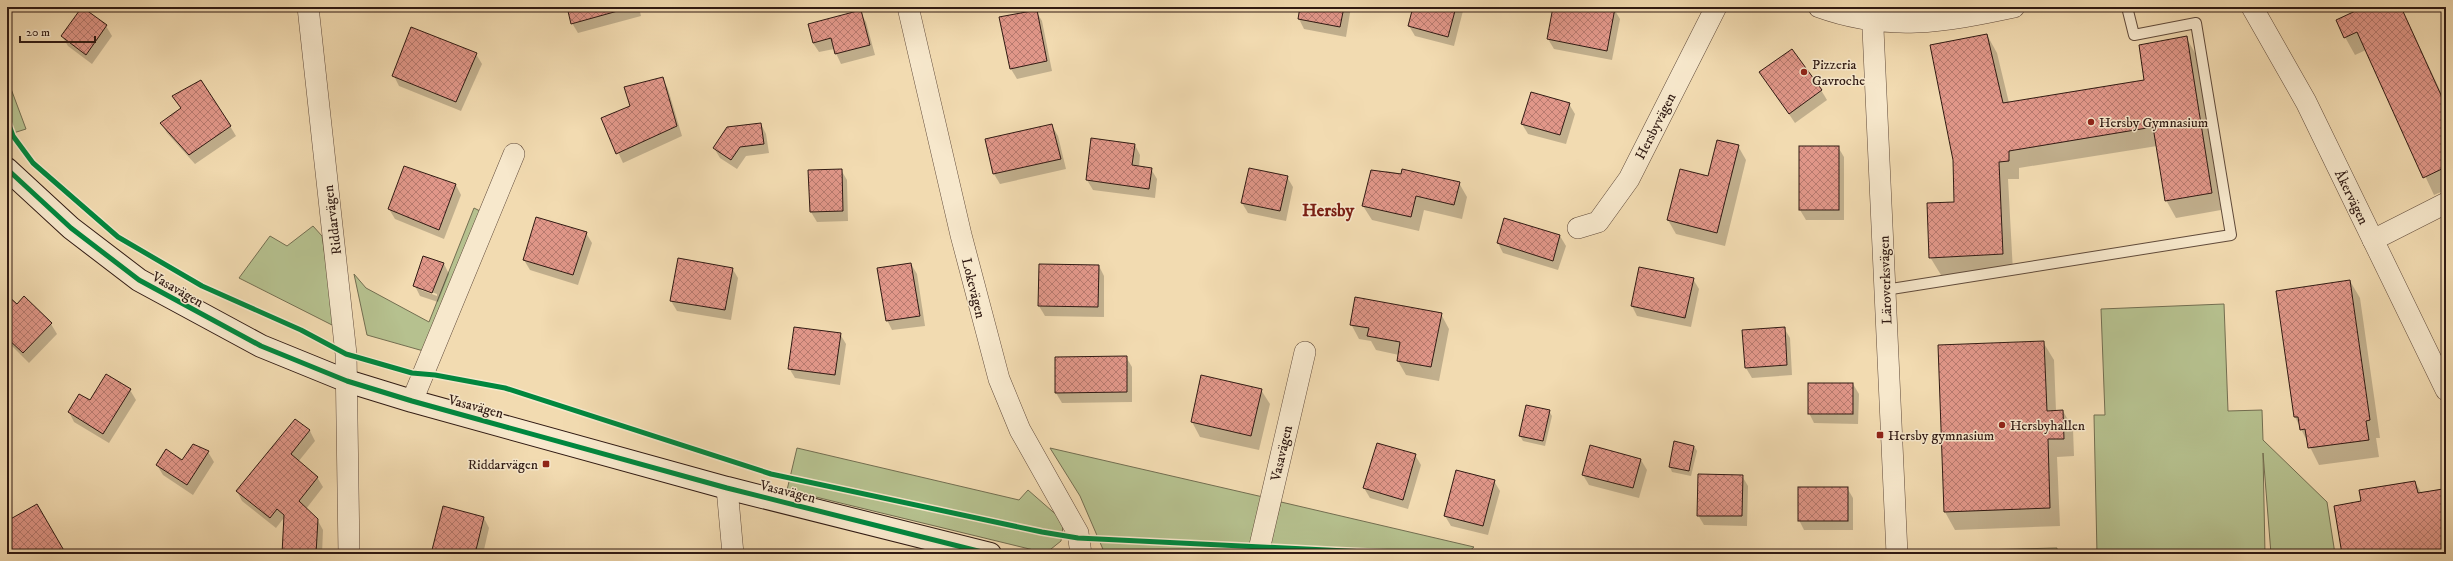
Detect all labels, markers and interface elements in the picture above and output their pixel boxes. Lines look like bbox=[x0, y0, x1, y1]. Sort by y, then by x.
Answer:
scale bar bbox=[20, 18, 95, 44]
text: 20 m bbox=[26, 25, 50, 40]
place label: Pizzeria Gavroche bbox=[1812, 56, 1865, 90]
marker: Pizzeria Gavroche bbox=[1799, 67, 1809, 77]
street label: Hersbyvägen bbox=[1631, 89, 1681, 163]
place label: Hersby Gymnasium bbox=[2099, 114, 2209, 132]
marker: Hersby Gymnasium bbox=[2086, 117, 2096, 127]
street label: Åkervägen bbox=[2330, 167, 2372, 228]
street label: Riddarvägen bbox=[320, 183, 346, 256]
district label: Hersby bbox=[1302, 200, 1354, 222]
street label: Läroverksvägen bbox=[1875, 235, 1897, 325]
street label: Lokevägen bbox=[957, 256, 989, 321]
street label: Vasavägen bbox=[148, 267, 207, 312]
street label: Vasavägen bbox=[445, 391, 506, 423]
place label: Hersbyhallen bbox=[2010, 417, 2086, 435]
marker: Hersbyhallen bbox=[1997, 420, 2007, 430]
street label: Vasavägen bbox=[1267, 423, 1297, 484]
place label: Hersby gymnasium bbox=[1888, 427, 1995, 445]
marker: Hersby gymnasium bbox=[1875, 430, 1885, 440]
place label: Riddarvägen bbox=[468, 456, 539, 474]
marker: Riddarvägen bbox=[541, 459, 551, 469]
street label: Vasavägen bbox=[757, 476, 818, 508]

